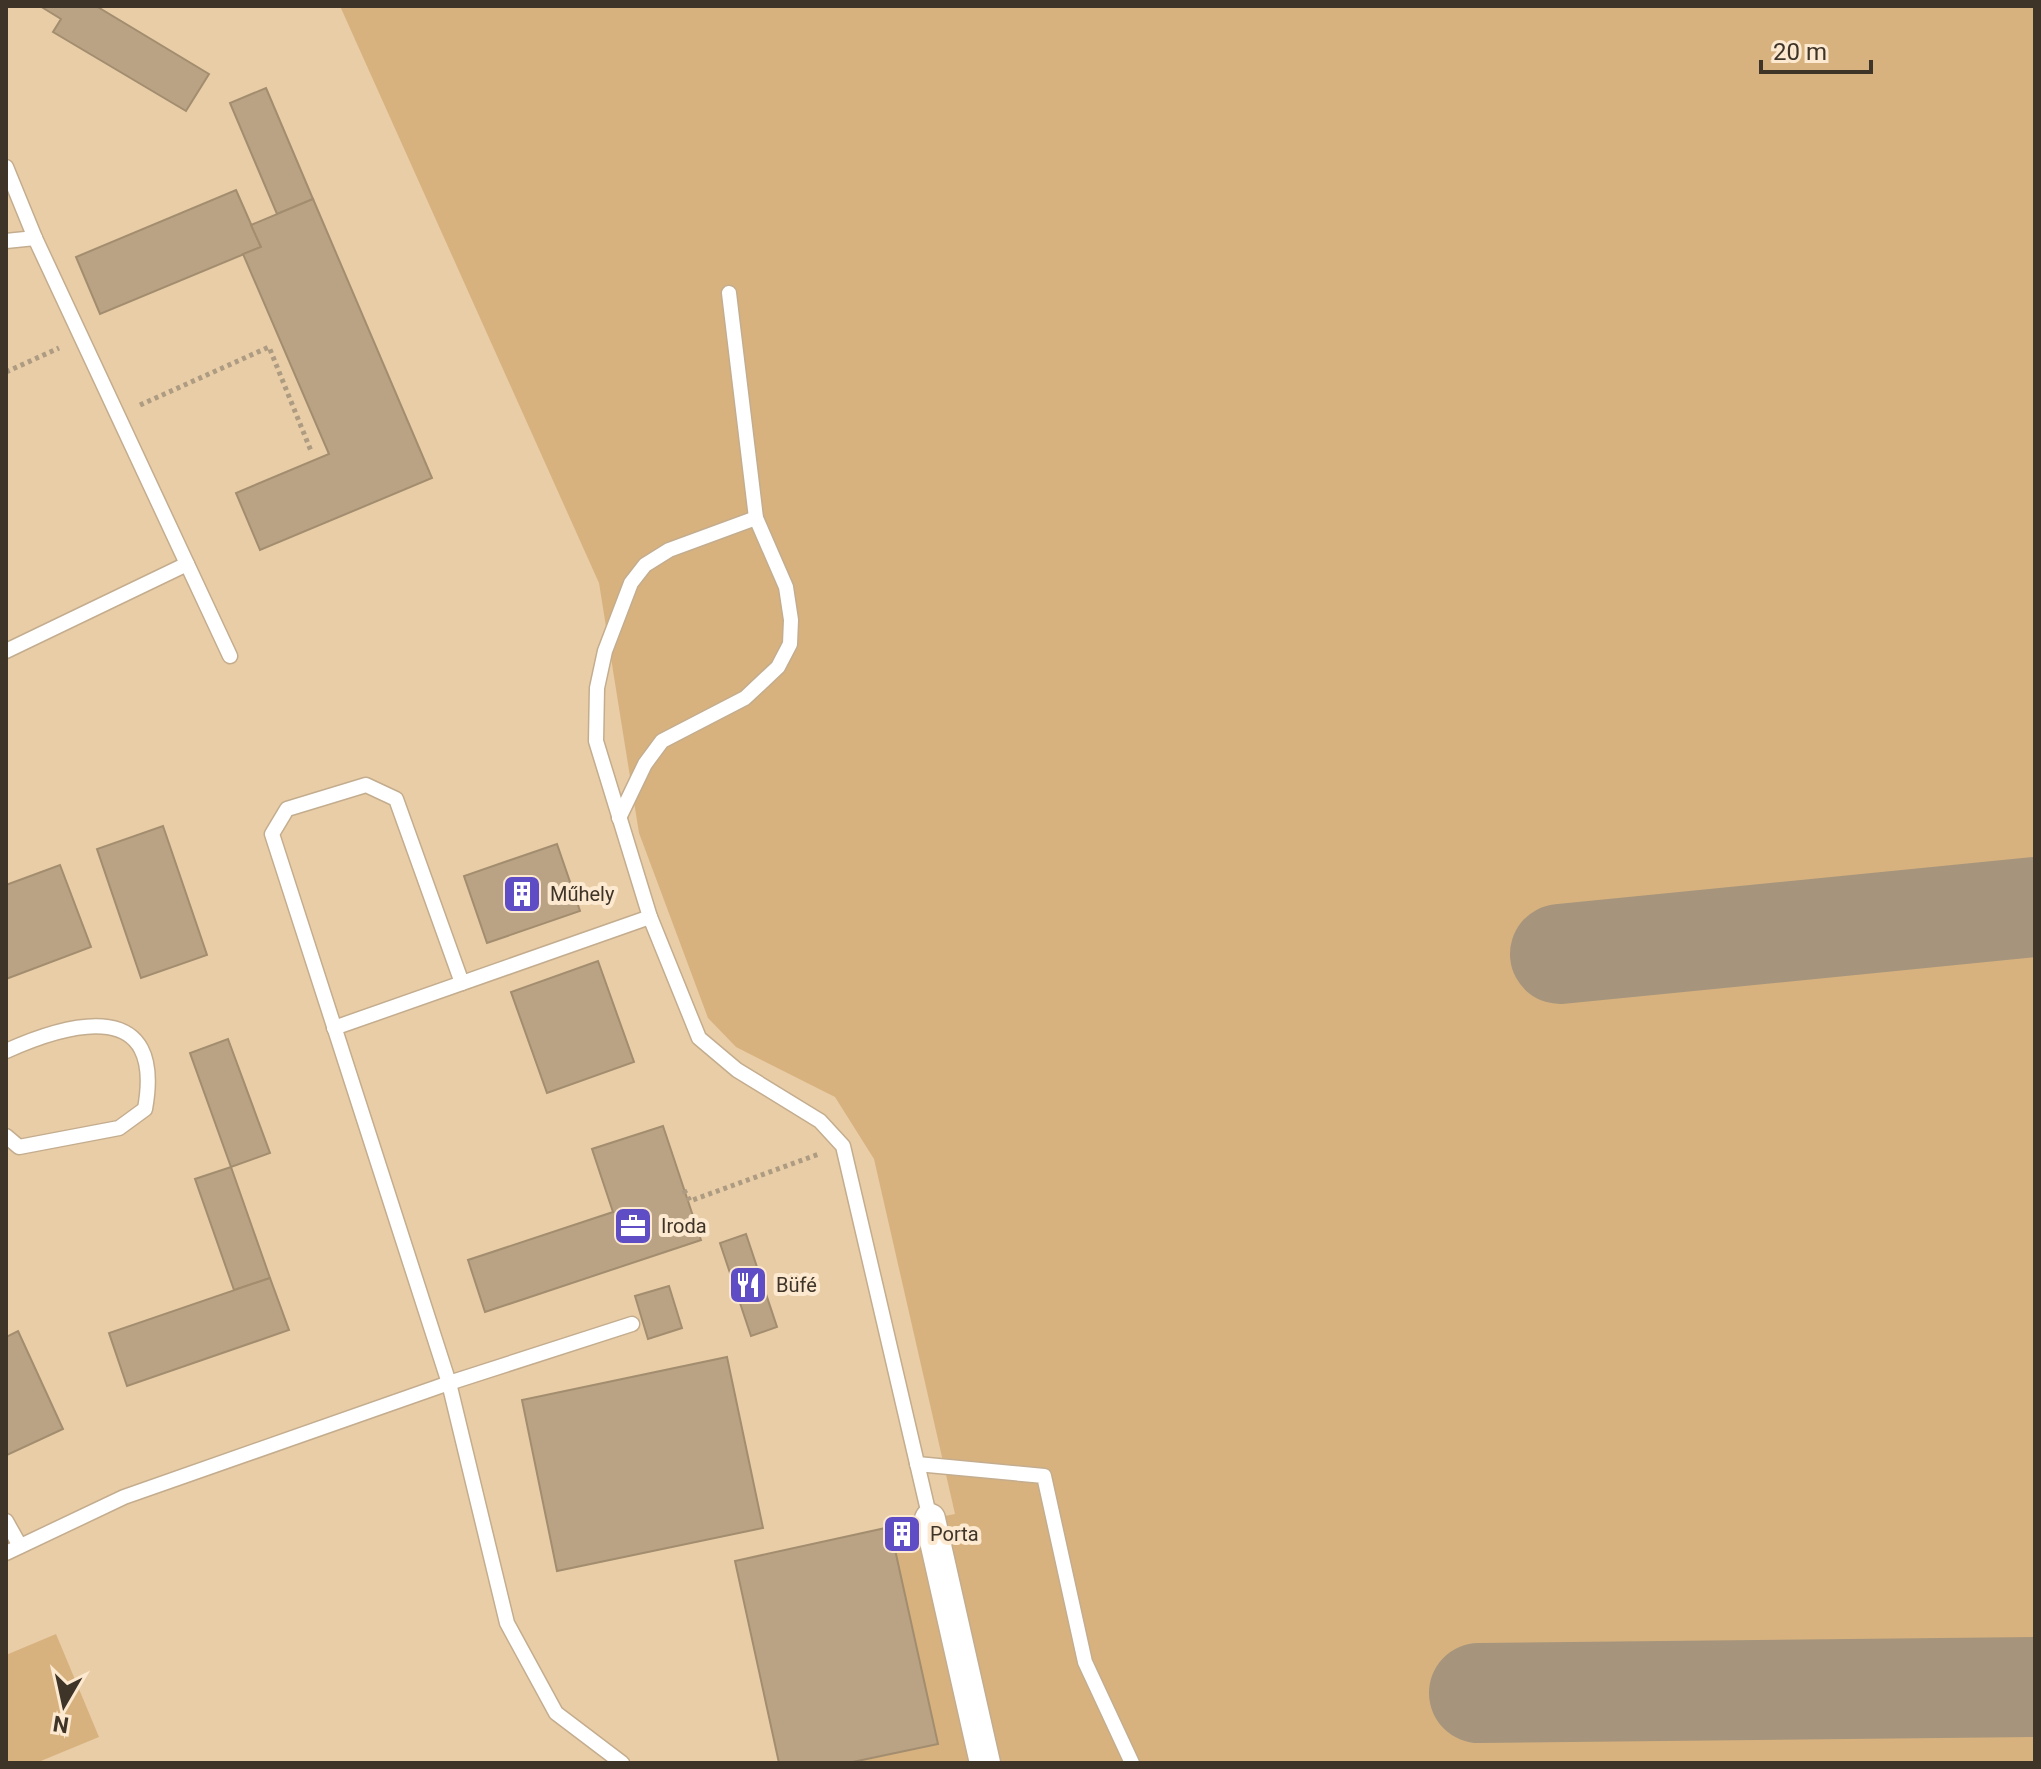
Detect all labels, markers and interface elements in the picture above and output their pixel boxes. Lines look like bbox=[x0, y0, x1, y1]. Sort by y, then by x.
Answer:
scale bar bbox=[1761, 24, 1871, 74]
text: 20 m bbox=[1773, 38, 1827, 66]
building icon: Műhely bbox=[501, 873, 543, 915]
place label: Műhely bbox=[550, 882, 615, 906]
office icon: Iroda bbox=[612, 1205, 654, 1247]
place label: Iroda bbox=[661, 1214, 707, 1238]
restaurant icon: Büfé bbox=[727, 1264, 769, 1306]
place label: Büfé bbox=[776, 1273, 817, 1297]
building icon: Porta bbox=[881, 1513, 923, 1555]
place label: Porta bbox=[930, 1522, 979, 1546]
north arrow bbox=[24, 1665, 104, 1745]
text: N bbox=[51, 1711, 71, 1738]

